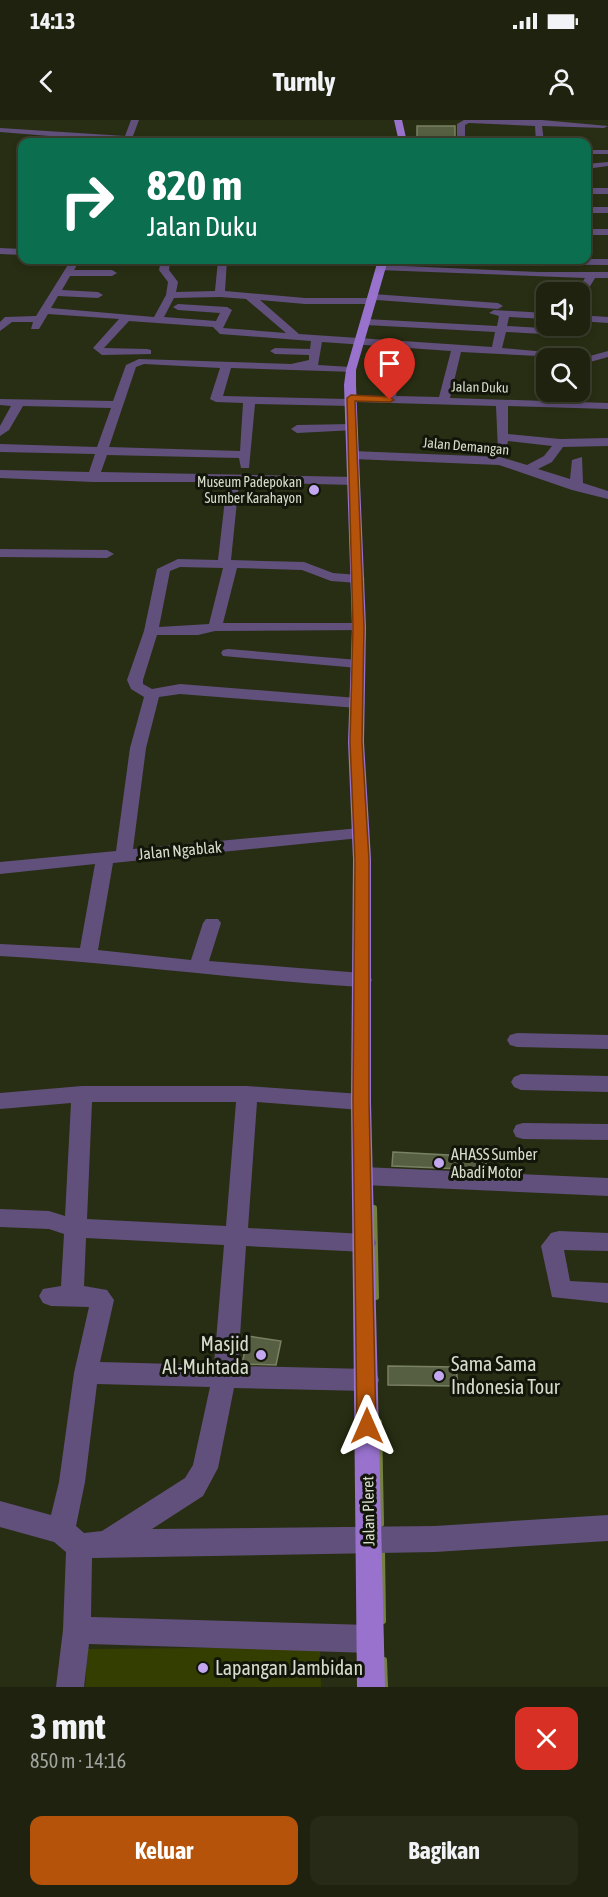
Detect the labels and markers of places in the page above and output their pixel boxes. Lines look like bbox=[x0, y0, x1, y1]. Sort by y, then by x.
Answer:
pin bbox=[364, 338, 415, 400]
place label: Museum Padepokan Sumber Karahayon bbox=[197, 474, 302, 506]
marker: Museum Padepokan Sumber Karahayon bbox=[307, 483, 321, 497]
place label: AHASS Sumber Abadi Motor bbox=[451, 1145, 537, 1181]
marker: AHASS Sumber Abadi Motor bbox=[432, 1156, 446, 1170]
place label: Masjid Al-Muhtada bbox=[162, 1332, 249, 1378]
marker: Masjid Al-Muhtada bbox=[254, 1348, 268, 1362]
place label: Sama Sama Indonesia Tour bbox=[451, 1352, 561, 1398]
marker: Sama Sama Indonesia Tour bbox=[432, 1369, 446, 1383]
place label: Lapangan Jambidan bbox=[215, 1656, 363, 1679]
marker: Lapangan Jambidan bbox=[196, 1661, 210, 1675]

